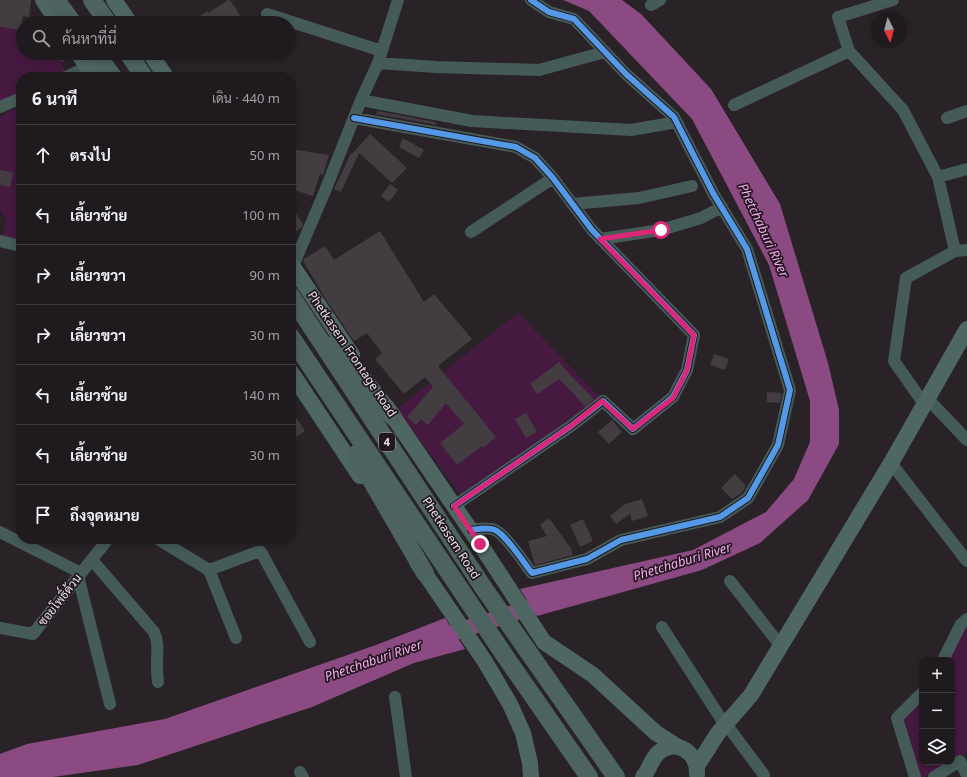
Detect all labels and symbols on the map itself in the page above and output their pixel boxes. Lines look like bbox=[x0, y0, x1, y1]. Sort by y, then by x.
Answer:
north arrow bbox=[871, 12, 907, 48]
water label: Phetchaburi River bbox=[734, 180, 794, 281]
route start bbox=[652, 221, 670, 239]
street label: Phetkasem Frontage Road bbox=[304, 287, 401, 420]
road number: 4 bbox=[379, 433, 395, 451]
street label: Phetkasem Road bbox=[419, 493, 484, 582]
route end bbox=[471, 535, 489, 553]
water label: Phetchaburi River bbox=[631, 537, 734, 585]
street label: ซอยโพธิ์ด้วน bbox=[32, 568, 86, 629]
water label: Phetchaburi River bbox=[322, 635, 425, 685]

